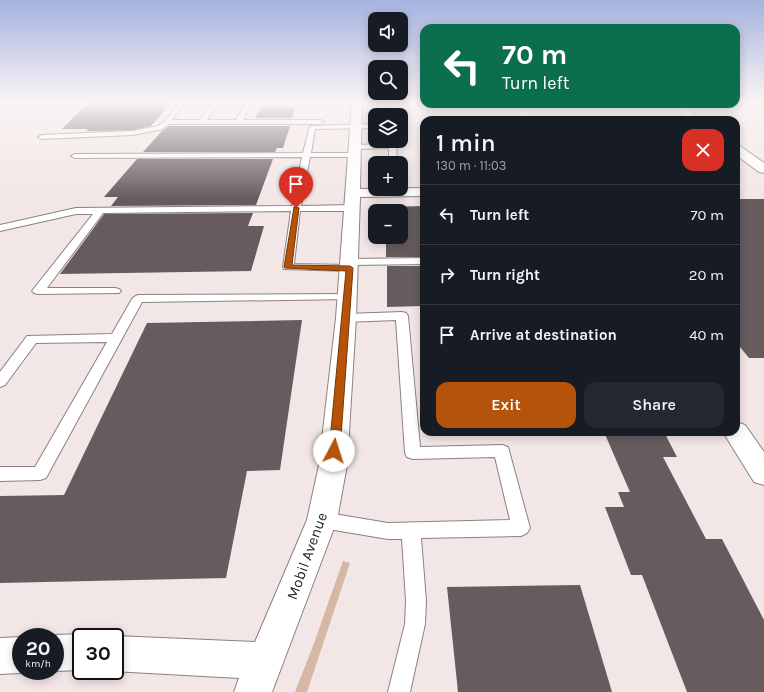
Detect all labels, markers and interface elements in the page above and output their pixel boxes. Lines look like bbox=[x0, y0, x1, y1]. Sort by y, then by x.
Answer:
map controls bbox=[368, 12, 408, 244]
button: sound bbox=[368, 12, 408, 52]
text: 70 m bbox=[502, 38, 567, 71]
icon: left bbox=[436, 40, 488, 92]
button: search bbox=[368, 60, 408, 100]
text: Turn left bbox=[502, 72, 570, 94]
button: layers bbox=[368, 108, 408, 148]
text: 1 min bbox=[436, 129, 496, 157]
button: close bbox=[682, 129, 724, 171]
button: + bbox=[368, 156, 408, 196]
text: 130 m · 11:03 bbox=[436, 158, 506, 173]
pin bbox=[279, 167, 313, 208]
icon: arrive bbox=[285, 173, 307, 195]
button: − bbox=[368, 204, 408, 244]
icon: left bbox=[436, 204, 458, 226]
text: Turn left bbox=[470, 206, 529, 224]
text: 70 m bbox=[690, 206, 724, 224]
icon: right bbox=[436, 264, 458, 286]
text: Turn right bbox=[470, 266, 540, 284]
text: 20 m bbox=[689, 266, 724, 284]
icon: arrive bbox=[436, 324, 458, 346]
text: Arrive at destination bbox=[470, 326, 617, 344]
text: 40 m bbox=[689, 326, 724, 344]
button: Exit bbox=[436, 382, 576, 428]
button: Share bbox=[584, 382, 724, 428]
position arrow bbox=[313, 430, 355, 472]
street label: Mobil Avenue bbox=[283, 510, 331, 602]
speed limit sign: 30 bbox=[72, 628, 124, 680]
text: 20 bbox=[26, 637, 50, 660]
text: km/h bbox=[25, 658, 51, 670]

